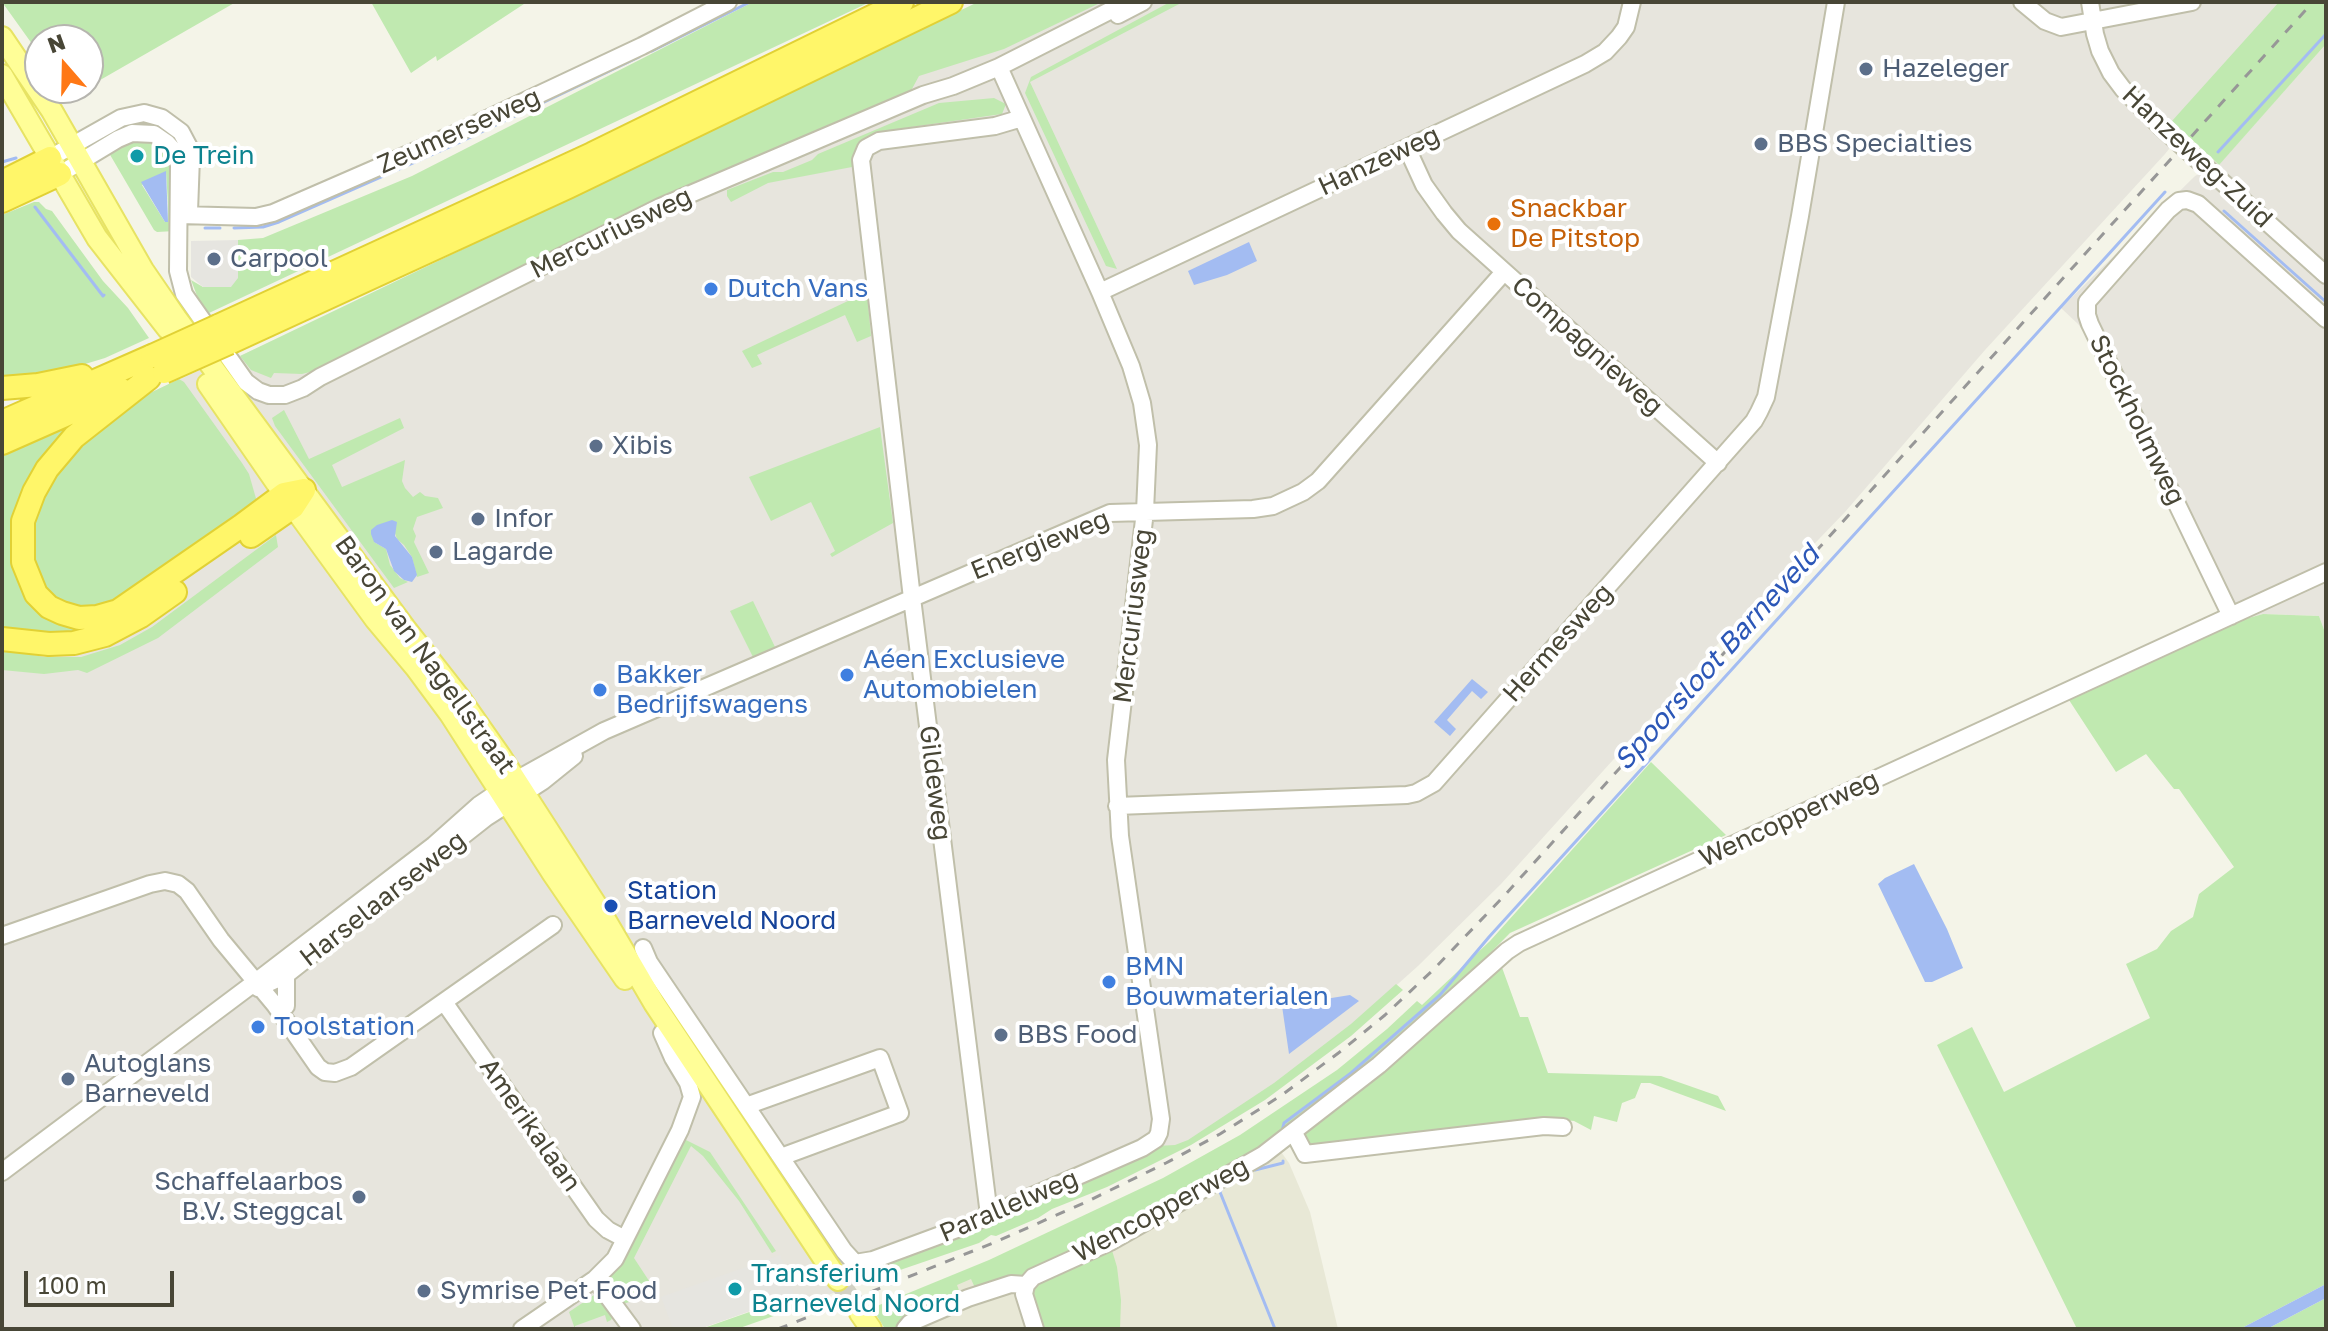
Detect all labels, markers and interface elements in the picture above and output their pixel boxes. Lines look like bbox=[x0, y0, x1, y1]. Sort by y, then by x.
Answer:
north arrow bbox=[24, 24, 104, 104]
text: N bbox=[44, 27, 69, 58]
place label: Hazeleger bbox=[1882, 53, 2009, 85]
marker: Hazeleger bbox=[1857, 60, 1875, 78]
street label: Hanzeweg-Zuid bbox=[2115, 79, 2279, 235]
street label: Zeumerseweg bbox=[373, 81, 545, 181]
street label: Hanzeweg bbox=[1313, 119, 1445, 203]
place label: BBS Specialties bbox=[1777, 128, 1973, 160]
marker: BBS Specialties bbox=[1752, 135, 1770, 153]
place label: De Trein bbox=[153, 140, 254, 172]
marker: De Trein bbox=[128, 147, 146, 165]
street label: Mercuriusweg bbox=[525, 180, 697, 286]
place label: Snackbar De Pitstop bbox=[1510, 193, 1640, 254]
marker: Snackbar De Pitstop bbox=[1485, 215, 1503, 233]
place label: Carpool bbox=[230, 243, 328, 275]
marker: Carpool bbox=[205, 250, 223, 268]
street label: Compagnieweg bbox=[1505, 270, 1669, 422]
place label: Dutch Vans bbox=[727, 273, 868, 305]
marker: Dutch Vans bbox=[702, 280, 720, 298]
street label: Stockholmweg bbox=[2082, 330, 2192, 510]
place label: Xibis bbox=[612, 430, 673, 462]
marker: Xibis bbox=[587, 437, 605, 455]
place label: Infor bbox=[494, 503, 553, 535]
street label: Energieweg bbox=[966, 503, 1114, 587]
marker: Infor bbox=[469, 510, 487, 528]
street label: Mercuriusweg bbox=[1107, 527, 1159, 705]
street label: Baron van Nagellstraat bbox=[328, 530, 522, 780]
place label: Lagarde bbox=[452, 536, 553, 568]
water label: Spoorsloot Barneveld bbox=[1607, 539, 1827, 777]
marker: Lagarde bbox=[427, 543, 445, 561]
street label: Hermesweg bbox=[1497, 577, 1619, 709]
place label: Aéen Exclusieve Automobielen bbox=[863, 644, 1065, 706]
place label: Bakker Bedrijfswagens bbox=[616, 659, 808, 720]
marker: Aéen Exclusieve Automobielen bbox=[838, 666, 856, 684]
marker: Bakker Bedrijfswagens bbox=[591, 681, 609, 699]
street label: Gildeweg bbox=[912, 724, 958, 842]
street label: Wencopperweg bbox=[1694, 764, 1884, 874]
street label: Harselaarseweg bbox=[294, 825, 472, 973]
place label: Station Barneveld Noord bbox=[627, 875, 836, 936]
marker: Station Barneveld Noord bbox=[602, 897, 620, 915]
place label: BMN Bouwmaterialen bbox=[1125, 951, 1329, 1012]
marker: BMN Bouwmaterialen bbox=[1100, 973, 1118, 991]
place label: Toolstation bbox=[274, 1011, 415, 1043]
marker: Toolstation bbox=[249, 1018, 267, 1036]
place label: BBS Food bbox=[1017, 1019, 1137, 1051]
marker: BBS Food bbox=[992, 1026, 1010, 1044]
place label: Autoglans Barneveld bbox=[84, 1048, 211, 1110]
street label: Amerikalaan bbox=[473, 1052, 587, 1198]
marker: Autoglans Barneveld bbox=[59, 1070, 77, 1088]
street label: Wencopperweg bbox=[1068, 1151, 1254, 1269]
street label: Parallelweg bbox=[935, 1163, 1083, 1249]
place label: Schaffelaarbos B.V. Steggcal bbox=[154, 1166, 343, 1228]
marker: Schaffelaarbos B.V. Steggcal bbox=[350, 1188, 368, 1206]
scale bar bbox=[28, 1255, 178, 1305]
place label: Transferium Barneveld Noord bbox=[751, 1258, 960, 1320]
text: 100 m bbox=[38, 1270, 107, 1299]
place label: Symrise Pet Food bbox=[440, 1275, 658, 1307]
marker: Transferium Barneveld Noord bbox=[726, 1280, 744, 1298]
marker: Symrise Pet Food bbox=[415, 1282, 433, 1300]

